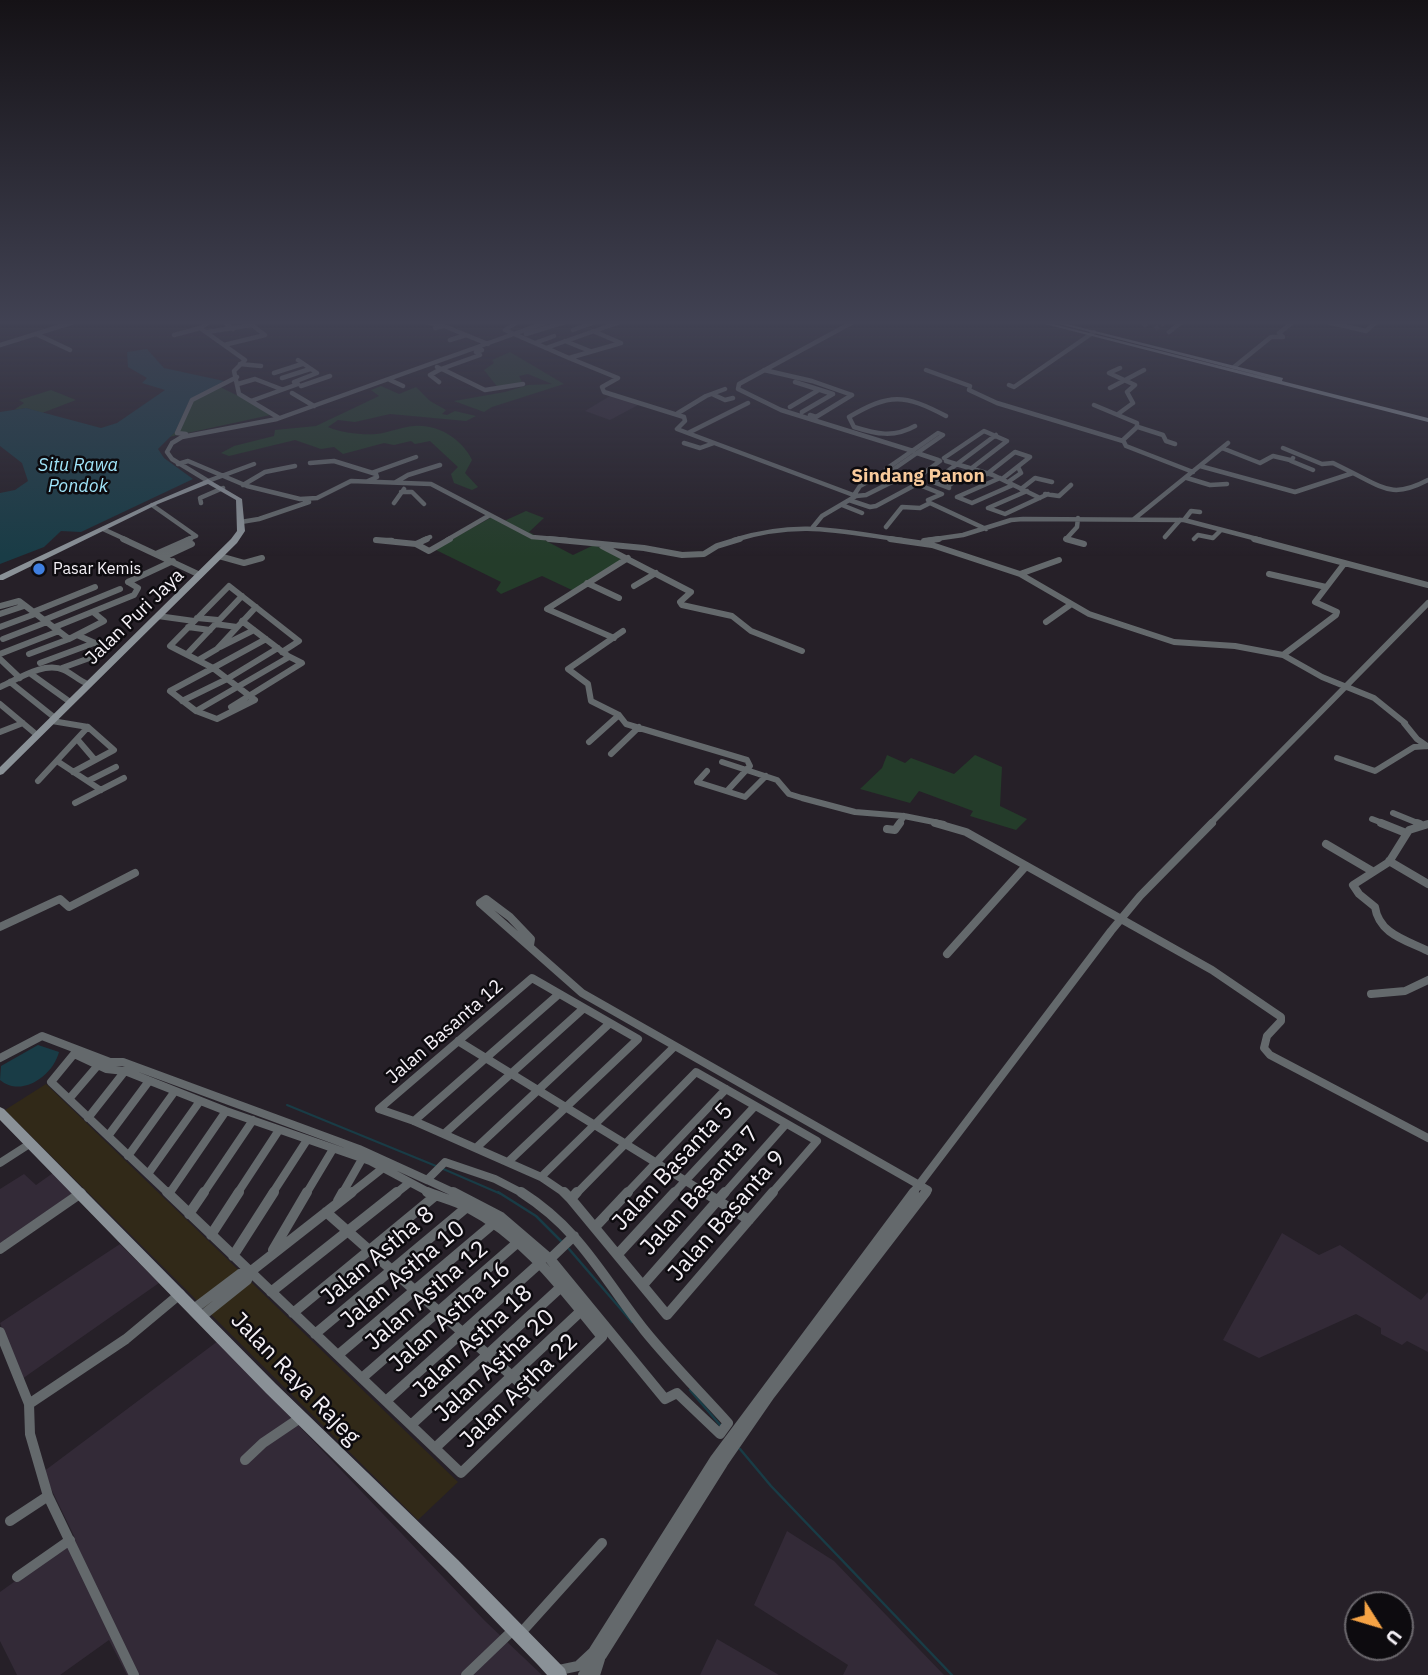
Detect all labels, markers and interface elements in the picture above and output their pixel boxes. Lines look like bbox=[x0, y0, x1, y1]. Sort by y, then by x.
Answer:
water label: Situ Rawa Pondok bbox=[38, 455, 118, 498]
district label: Sindang Panon bbox=[851, 466, 985, 488]
place label: Pasar Kemis bbox=[53, 559, 141, 579]
marker: Pasar Kemis bbox=[31, 561, 47, 577]
street label: Jalan Puri Jaya bbox=[81, 564, 189, 670]
street label: Jalan Basanta 12 bbox=[382, 975, 508, 1089]
street label: Jalan Basanta 5 bbox=[607, 1097, 739, 1237]
street label: Jalan Basanta 7 bbox=[635, 1121, 765, 1261]
street label: Jalan Basanta 9 bbox=[663, 1145, 791, 1287]
street label: Jalan Astha 8 bbox=[316, 1201, 440, 1311]
street label: Jalan Astha 10 bbox=[335, 1215, 471, 1335]
street label: Jalan Astha 12 bbox=[360, 1235, 494, 1357]
street label: Jalan Astha 16 bbox=[384, 1255, 516, 1379]
street label: Jalan Astha 18 bbox=[408, 1280, 538, 1404]
street label: Jalan Astha 20 bbox=[430, 1304, 560, 1428]
street label: Jalan Raya Rajeg bbox=[225, 1307, 365, 1451]
street label: Jalan Astha 22 bbox=[454, 1328, 584, 1454]
north arrow bbox=[1344, 1591, 1414, 1661]
text: U bbox=[1381, 1625, 1408, 1650]

